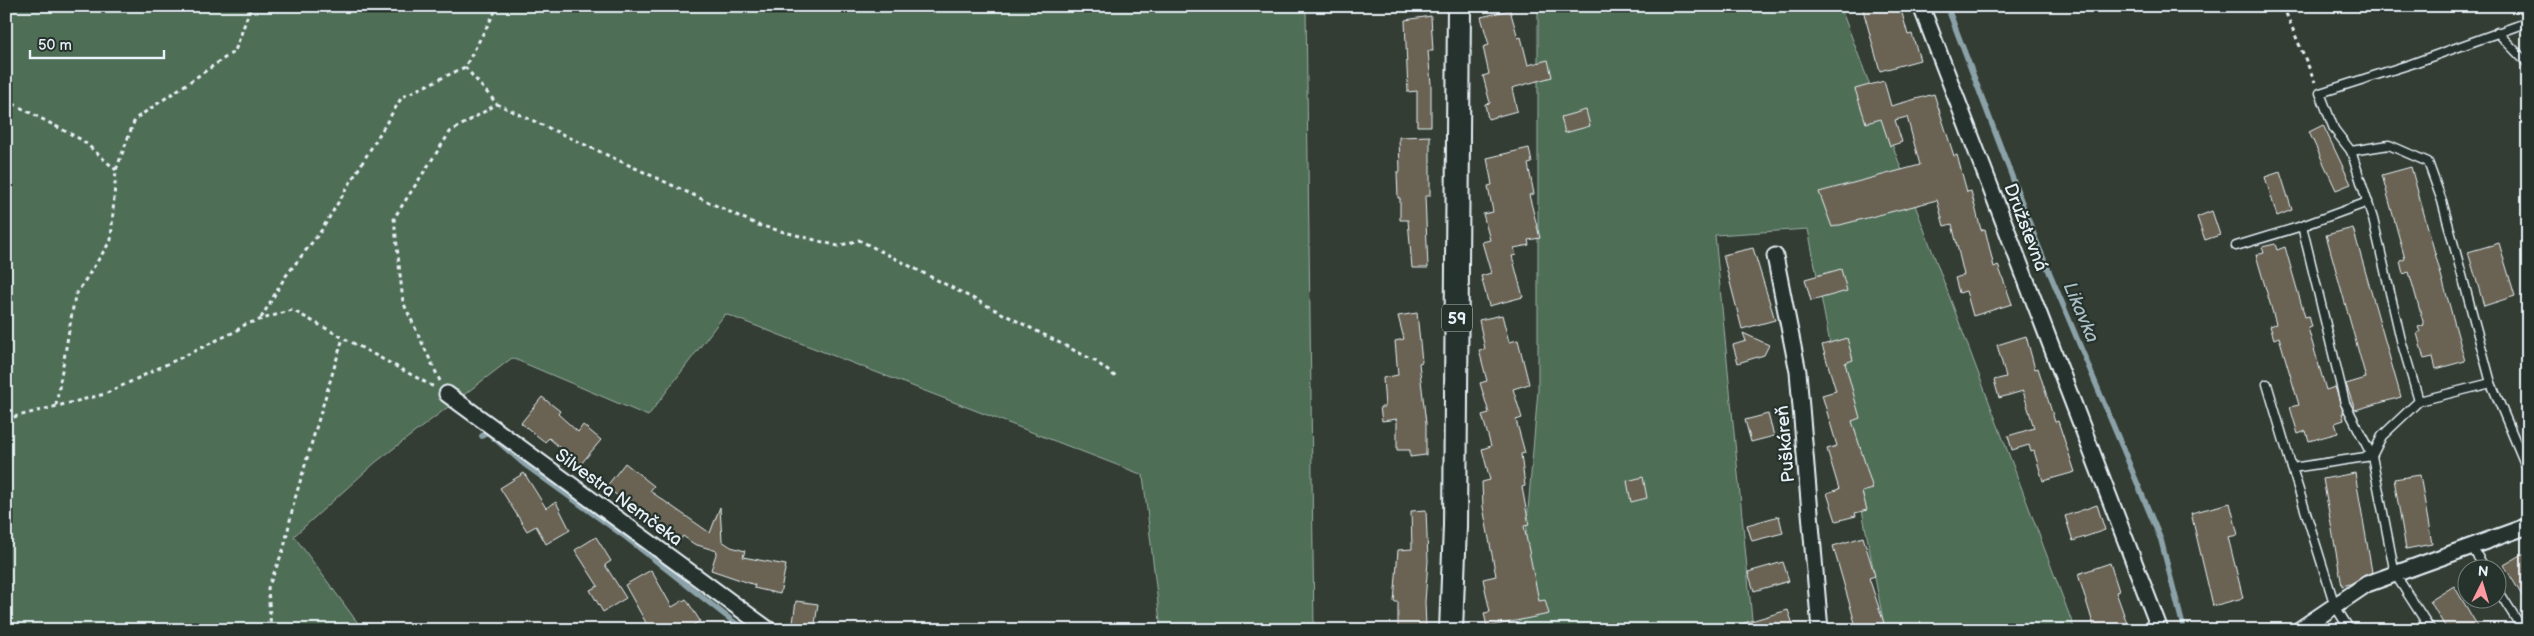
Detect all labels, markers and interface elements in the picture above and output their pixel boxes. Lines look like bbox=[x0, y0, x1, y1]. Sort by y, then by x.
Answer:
scale bar bbox=[30, 28, 164, 60]
text: 50 m bbox=[38, 36, 72, 55]
street label: Družstevná bbox=[1999, 180, 2052, 274]
water label: Likavka bbox=[2058, 279, 2104, 346]
road number: 59 bbox=[1442, 304, 1472, 332]
street label: Puškáreň bbox=[1772, 404, 1799, 483]
street label: Silvestra Nemčeka bbox=[551, 444, 686, 551]
north arrow bbox=[2456, 558, 2506, 608]
text: N bbox=[2477, 563, 2489, 580]

